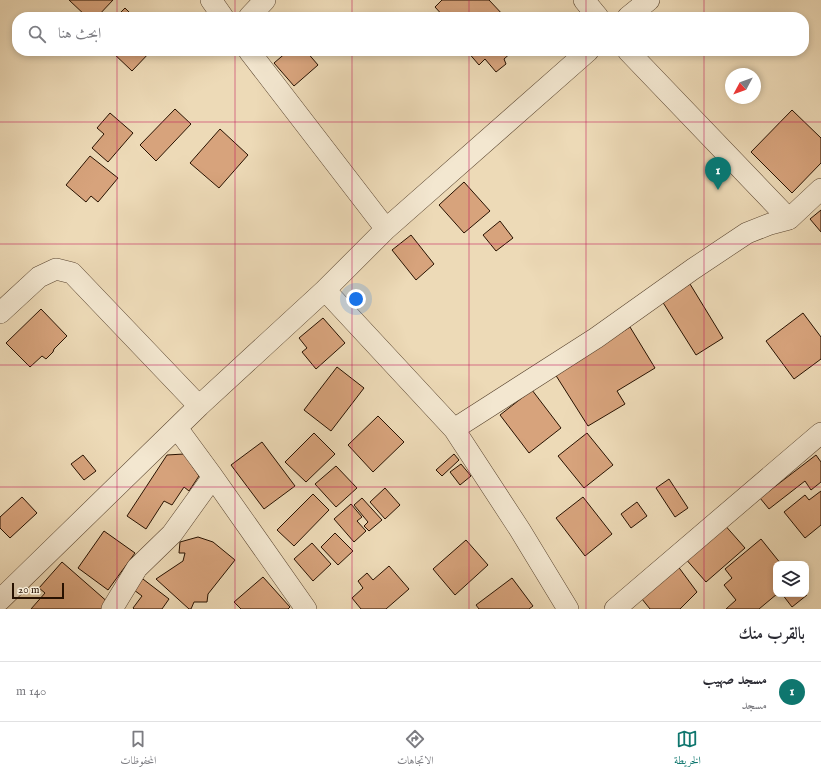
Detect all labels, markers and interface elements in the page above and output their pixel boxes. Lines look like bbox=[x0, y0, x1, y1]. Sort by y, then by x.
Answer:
search box bbox=[12, 12, 809, 56]
icon: search bbox=[26, 23, 48, 45]
text: ابحث هنا bbox=[58, 24, 101, 43]
north arrow bbox=[725, 68, 761, 104]
pin: 1 bbox=[705, 157, 731, 190]
your location bbox=[346, 289, 366, 309]
map controls bbox=[773, 561, 809, 597]
button: layers bbox=[773, 561, 809, 597]
scale bar bbox=[12, 581, 64, 600]
text: 20 m bbox=[18, 583, 39, 597]
text: بالقرب منك bbox=[738, 624, 805, 645]
text: مسجد صهيب bbox=[702, 670, 767, 689]
text: 140 m bbox=[16, 683, 47, 700]
text: 1 bbox=[790, 683, 794, 700]
text: مسجد bbox=[741, 697, 767, 714]
tab: المحفوظات bbox=[120, 728, 156, 771]
tab: الاتجاهات bbox=[397, 728, 434, 771]
tab: الخريطة bbox=[674, 728, 701, 771]

